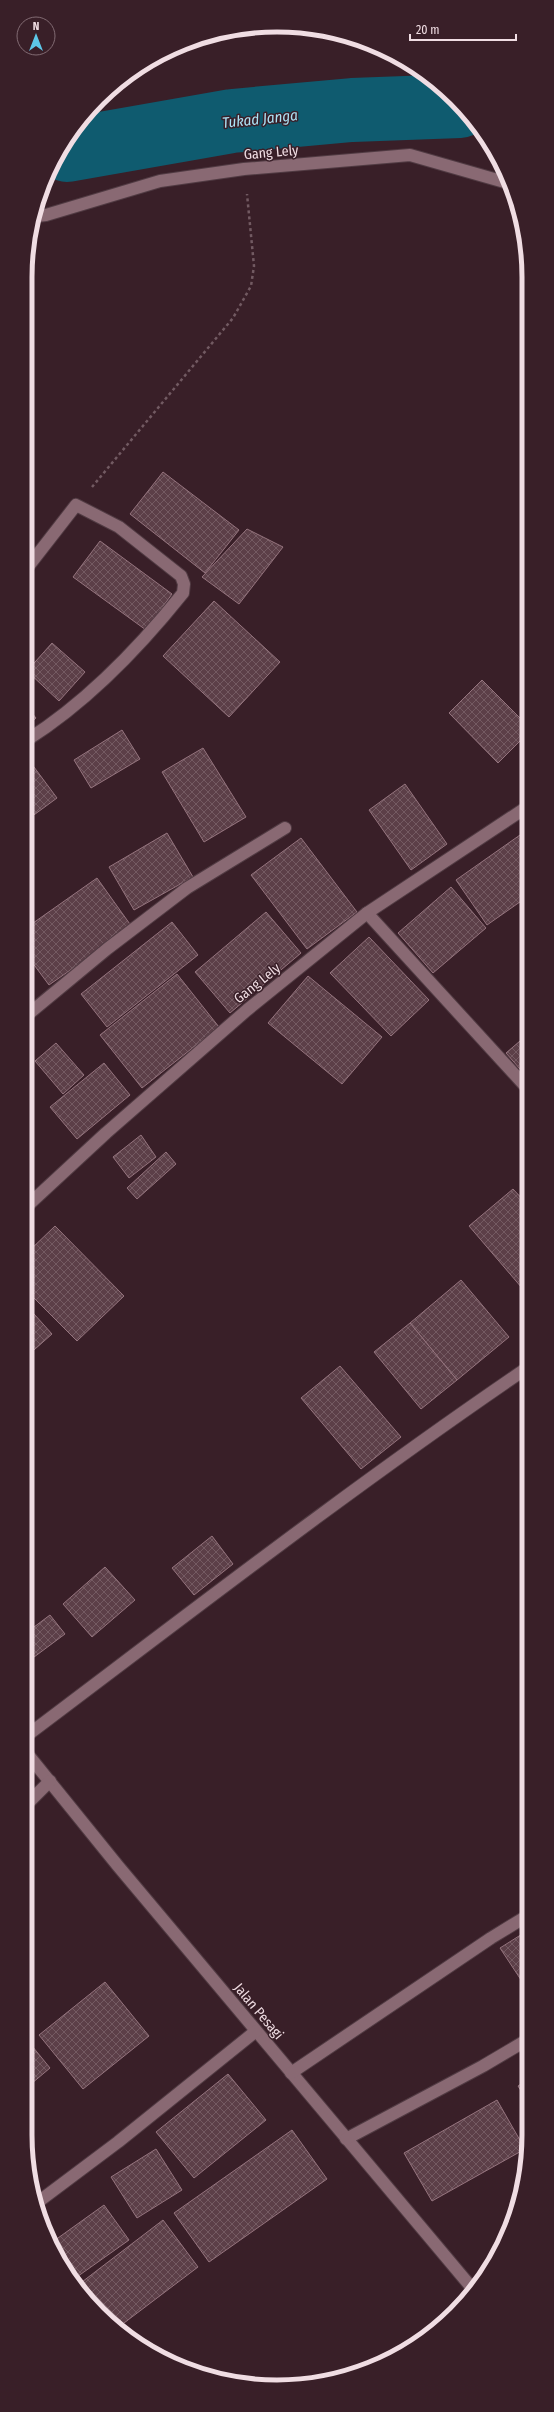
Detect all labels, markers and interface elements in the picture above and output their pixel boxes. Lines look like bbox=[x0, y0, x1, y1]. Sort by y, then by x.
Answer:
north arrow bbox=[16, 16, 56, 56]
scale bar bbox=[410, 16, 516, 42]
text: N bbox=[33, 20, 39, 33]
text: 20 m bbox=[416, 23, 440, 37]
water label: Tukad Janga bbox=[221, 106, 299, 132]
street label: Gang Lely bbox=[243, 142, 300, 163]
street label: Gang Lely bbox=[231, 959, 285, 1007]
street label: Jalan Pesagi bbox=[230, 1980, 287, 2043]

